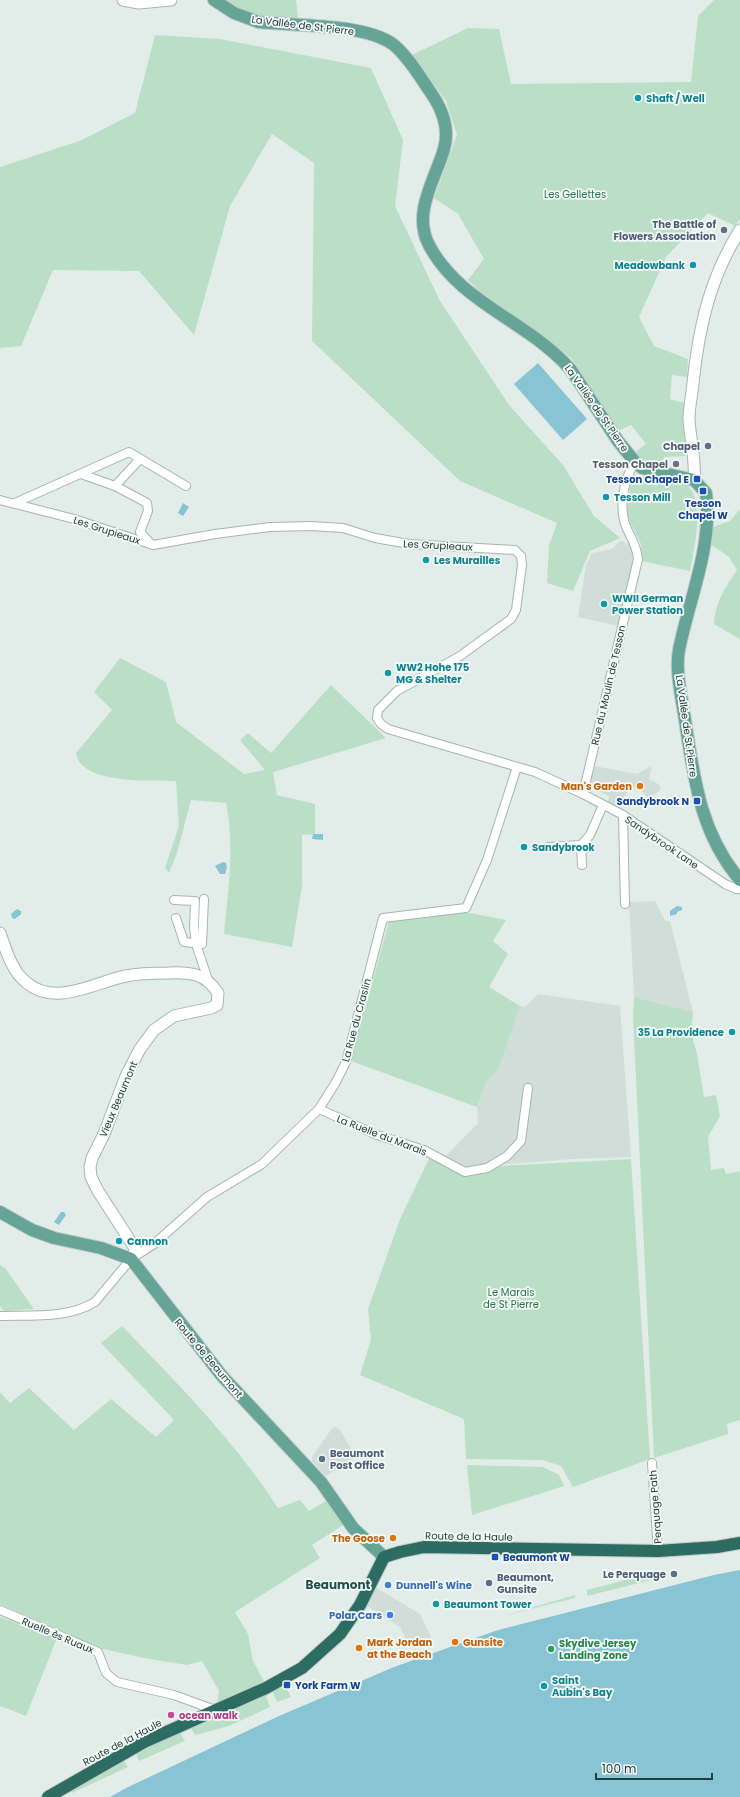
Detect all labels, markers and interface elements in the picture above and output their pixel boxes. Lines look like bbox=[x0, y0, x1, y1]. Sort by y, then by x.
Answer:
street label: La Vallée de St Pierre bbox=[251, 12, 355, 39]
place label: Shaft / Well bbox=[646, 91, 705, 106]
marker: Shaft / Well bbox=[633, 93, 643, 103]
park label: Les Gellettes bbox=[544, 187, 606, 202]
place label: The Battle of Flowers Association bbox=[614, 217, 716, 244]
marker: The Battle of Flowers Association bbox=[719, 225, 729, 235]
place label: Meadowbank bbox=[615, 258, 686, 273]
marker: Meadowbank bbox=[688, 260, 698, 270]
street label: La Vallée de St Pierre bbox=[561, 362, 632, 455]
place label: Chapel bbox=[663, 439, 700, 454]
marker: Chapel bbox=[703, 441, 713, 451]
place label: Tesson Chapel bbox=[592, 457, 668, 472]
marker: Tesson Chapel bbox=[671, 459, 681, 469]
place label: Tesson Chapel E bbox=[606, 472, 689, 487]
marker: Tesson Chapel E bbox=[692, 474, 702, 484]
marker: Tesson Chapel W bbox=[698, 486, 708, 496]
place label: Tesson Mill bbox=[614, 490, 671, 505]
marker: Tesson Mill bbox=[601, 492, 611, 502]
place label: Tesson Chapel W bbox=[678, 496, 728, 523]
street label: Les Grupieaux bbox=[71, 513, 142, 548]
street label: Les Grupieaux bbox=[403, 536, 473, 555]
place label: Les Murailles bbox=[434, 553, 501, 568]
marker: Les Murailles bbox=[421, 555, 431, 565]
place label: WWII German Power Station bbox=[612, 591, 683, 618]
marker: WWII German Power Station bbox=[599, 599, 609, 609]
street label: Rue du Moulin de Tesson bbox=[587, 623, 630, 747]
place label: WW2 Hohe 175 MG & Shelter bbox=[396, 660, 470, 687]
marker: WW2 Hohe 175 MG & Shelter bbox=[383, 668, 393, 678]
street label: La Vallée de St Pierre bbox=[672, 674, 701, 778]
place label: Man's Garden bbox=[561, 779, 632, 794]
marker: Man's Garden bbox=[635, 781, 645, 791]
place label: Sandybrook N bbox=[617, 794, 689, 809]
marker: Sandybrook N bbox=[692, 796, 702, 806]
street label: Sandybrook Lane bbox=[622, 812, 702, 873]
place label: Sandybrook bbox=[532, 840, 596, 855]
marker: Sandybrook bbox=[519, 842, 529, 852]
street label: La Rue du Craslin bbox=[338, 977, 375, 1063]
place label: 35 La Providence bbox=[638, 1025, 724, 1040]
marker: 35 La Providence bbox=[727, 1027, 737, 1037]
street label: Vieux Beaumont bbox=[96, 1058, 141, 1140]
street label: La Ruelle du Marais bbox=[335, 1111, 429, 1160]
place label: Cannon bbox=[127, 1234, 168, 1249]
marker: Cannon bbox=[114, 1236, 124, 1246]
park label: Le Marais de St Pierre bbox=[483, 1285, 539, 1312]
street label: Route de Beaumont bbox=[171, 1315, 246, 1401]
place label: Beaumont Post Office bbox=[330, 1446, 385, 1473]
marker: Beaumont Post Office bbox=[317, 1454, 327, 1464]
street label: Perquage Path bbox=[645, 1470, 666, 1544]
street label: Route de la Haule bbox=[425, 1528, 513, 1545]
place label: The Goose bbox=[332, 1531, 385, 1546]
marker: The Goose bbox=[388, 1533, 398, 1543]
place label: Beaumont W bbox=[503, 1550, 570, 1565]
marker: Beaumont W bbox=[490, 1552, 500, 1562]
place label: Le Perquage bbox=[603, 1567, 666, 1582]
marker: Le Perquage bbox=[669, 1569, 679, 1579]
place label: Beaumont, Gunsite bbox=[497, 1570, 554, 1597]
district label: Beaumont bbox=[306, 1576, 371, 1593]
place label: Dunnell's Wine bbox=[396, 1578, 472, 1593]
marker: Beaumont, Gunsite bbox=[484, 1578, 494, 1588]
marker: Dunnell's Wine bbox=[383, 1580, 393, 1590]
place label: Beaumont Tower bbox=[444, 1597, 532, 1612]
marker: Beaumont Tower bbox=[431, 1599, 441, 1609]
place label: Polar Cars bbox=[329, 1608, 382, 1623]
marker: Polar Cars bbox=[385, 1610, 395, 1620]
street label: Ruelle ès Ruaux bbox=[19, 1614, 96, 1657]
place label: Mark Jordan at the Beach bbox=[367, 1635, 433, 1662]
place label: Gunsite bbox=[463, 1635, 503, 1650]
place label: Skydive Jersey Landing Zone bbox=[559, 1636, 637, 1663]
marker: Gunsite bbox=[450, 1637, 460, 1647]
marker: Mark Jordan at the Beach bbox=[354, 1643, 364, 1653]
marker: Skydive Jersey Landing Zone bbox=[546, 1644, 556, 1654]
place label: Saint Aubin's Bay bbox=[552, 1673, 613, 1700]
place label: York Farm W bbox=[295, 1678, 361, 1693]
marker: York Farm W bbox=[282, 1680, 292, 1690]
marker: Saint Aubin's Bay bbox=[539, 1681, 549, 1691]
place label: ocean walk bbox=[179, 1708, 239, 1723]
marker: ocean walk bbox=[166, 1710, 176, 1720]
street label: Route de la Haule bbox=[80, 1715, 164, 1770]
scale bar bbox=[596, 1755, 712, 1781]
text: 100 m bbox=[602, 1760, 636, 1777]

